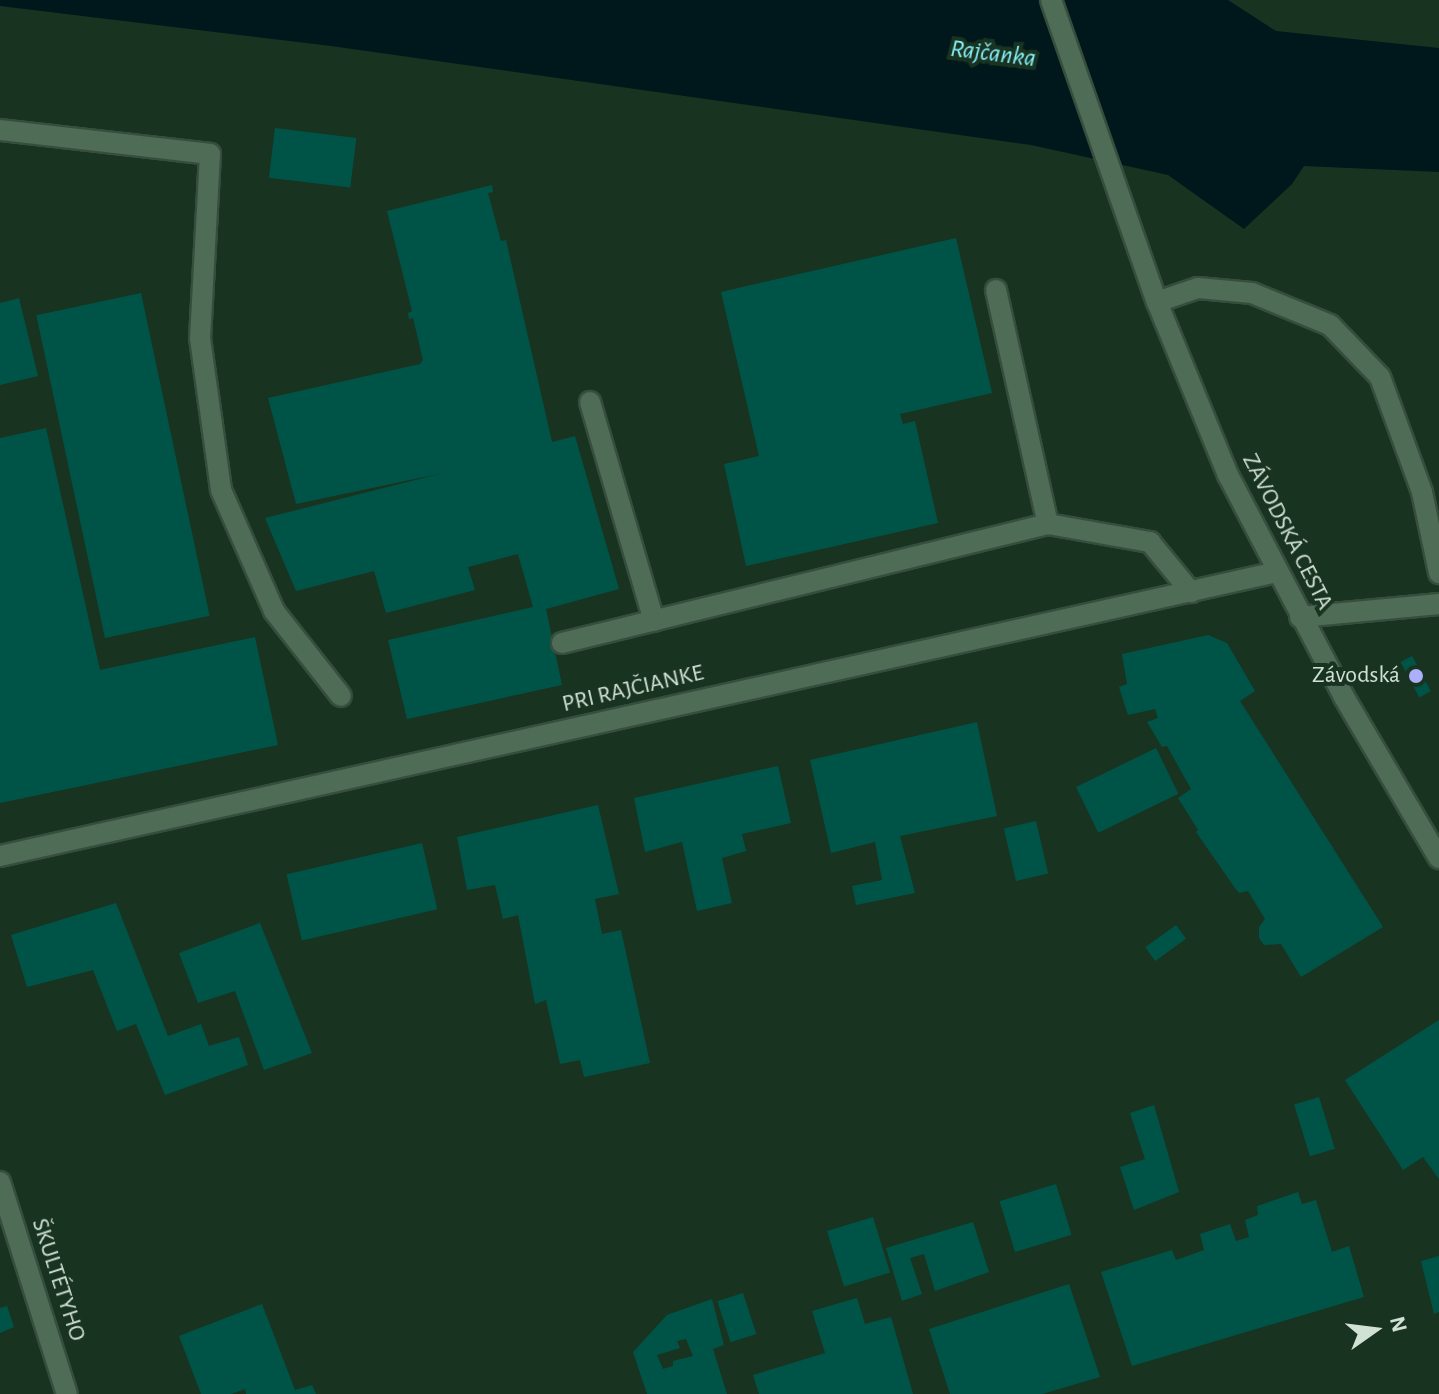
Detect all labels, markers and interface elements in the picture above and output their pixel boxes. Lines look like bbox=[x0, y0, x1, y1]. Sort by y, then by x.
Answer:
water label: Rajčanka bbox=[949, 33, 1037, 75]
street label: ZÁVODSKÁ CESTA bbox=[1235, 449, 1339, 615]
street label: PRI RAJČIANKE bbox=[559, 659, 707, 719]
place label: Závodská bbox=[1312, 662, 1400, 690]
marker: Závodská bbox=[1407, 667, 1425, 685]
street label: ŠKULTÉTYHO bbox=[25, 1215, 91, 1345]
north arrow bbox=[1335, 1290, 1415, 1370]
text: N bbox=[1386, 1314, 1411, 1334]

